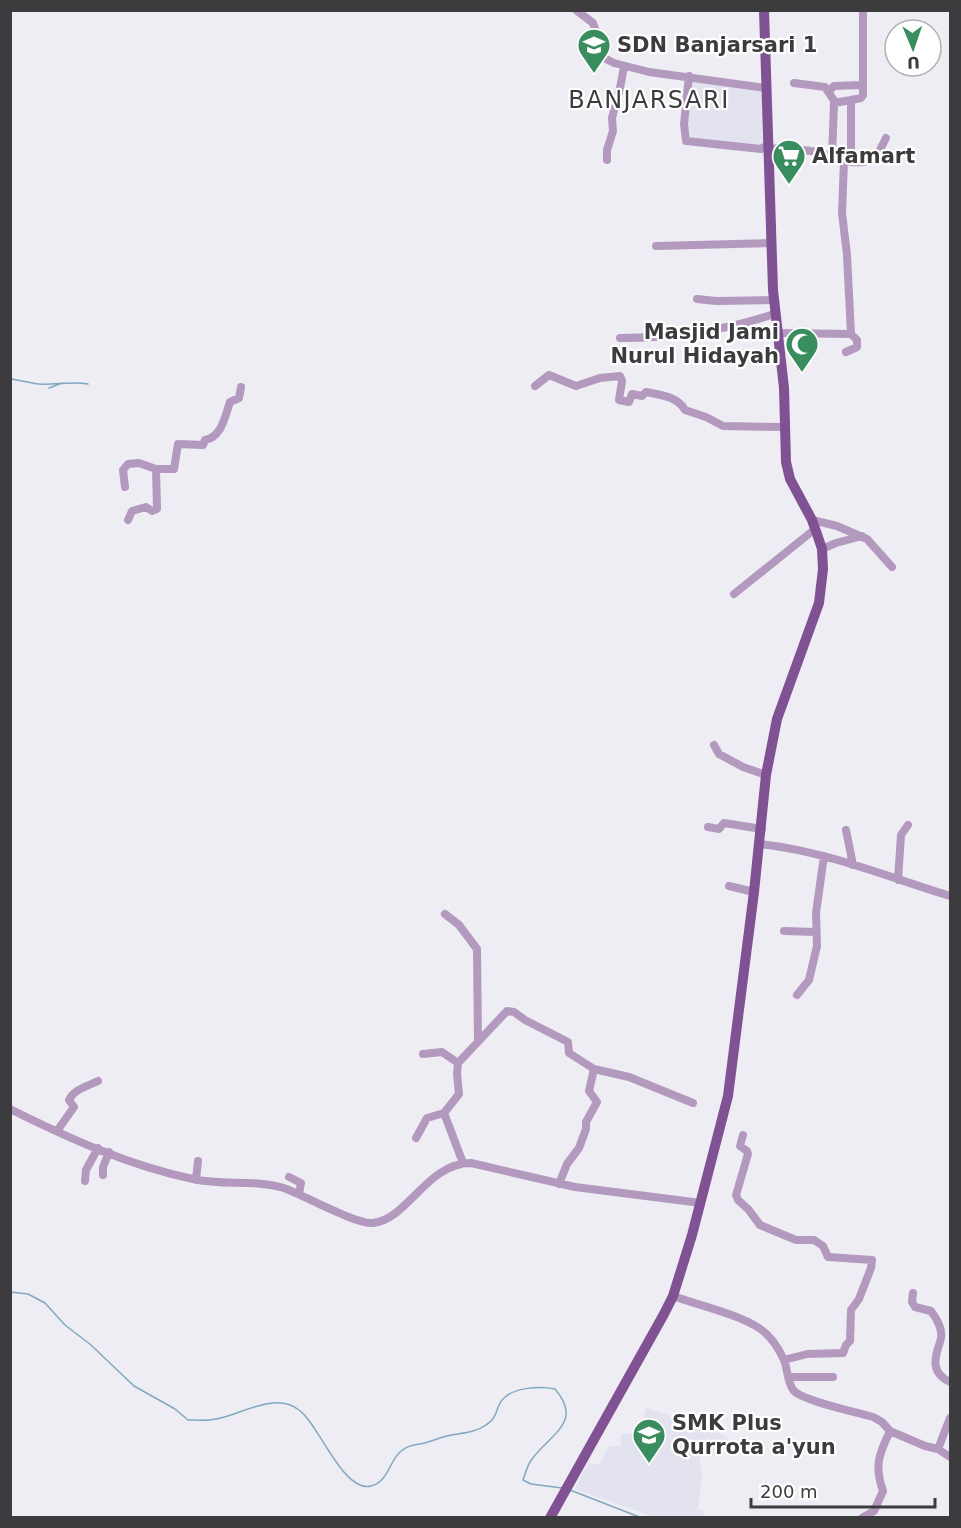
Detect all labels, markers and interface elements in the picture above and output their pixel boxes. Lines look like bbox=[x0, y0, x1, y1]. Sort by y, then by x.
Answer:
north arrow bbox=[883, 18, 943, 78]
school or university icon: SDN Banjarsari 1 bbox=[576, 27, 612, 74]
place label: SDN Banjarsari 1 bbox=[617, 33, 817, 57]
text: U bbox=[907, 53, 920, 72]
district label: BANJARSARI bbox=[568, 86, 730, 114]
supermarket icon: Alfamart bbox=[771, 138, 807, 185]
place label: Alfamart bbox=[812, 144, 915, 168]
place label: Masjid Jami Nurul Hidayah bbox=[611, 320, 779, 368]
mosque icon: Masjid Jami Nurul Hidayah bbox=[784, 326, 820, 373]
place label: SMK Plus Qurrota a'yun bbox=[672, 1411, 836, 1459]
school or university icon: SMK Plus Qurrota a'yun bbox=[631, 1417, 667, 1464]
scale bar bbox=[751, 1471, 936, 1509]
text: 200 m bbox=[760, 1481, 818, 1502]

